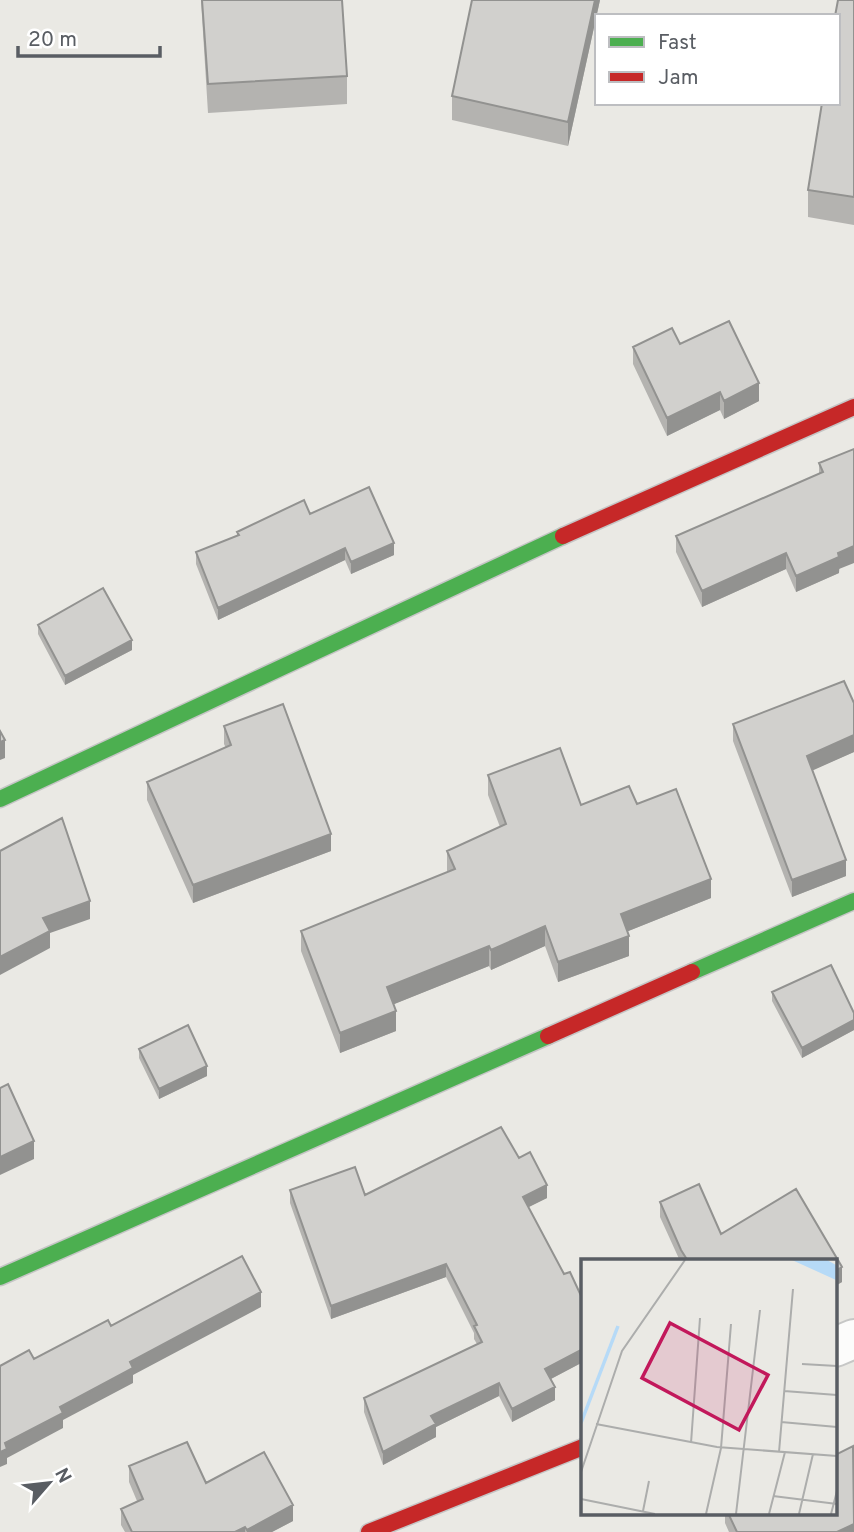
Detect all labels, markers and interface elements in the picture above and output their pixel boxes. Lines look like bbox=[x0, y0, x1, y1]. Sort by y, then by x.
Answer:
scale bar bbox=[18, 14, 159, 58]
legend bbox=[595, 14, 840, 105]
text: 20 m bbox=[28, 27, 77, 54]
text: Fast bbox=[658, 30, 697, 57]
text: Jam bbox=[658, 65, 699, 92]
inset map bbox=[581, 1259, 836, 1514]
north arrow bbox=[14, 1448, 84, 1518]
text: N bbox=[48, 1464, 76, 1488]

